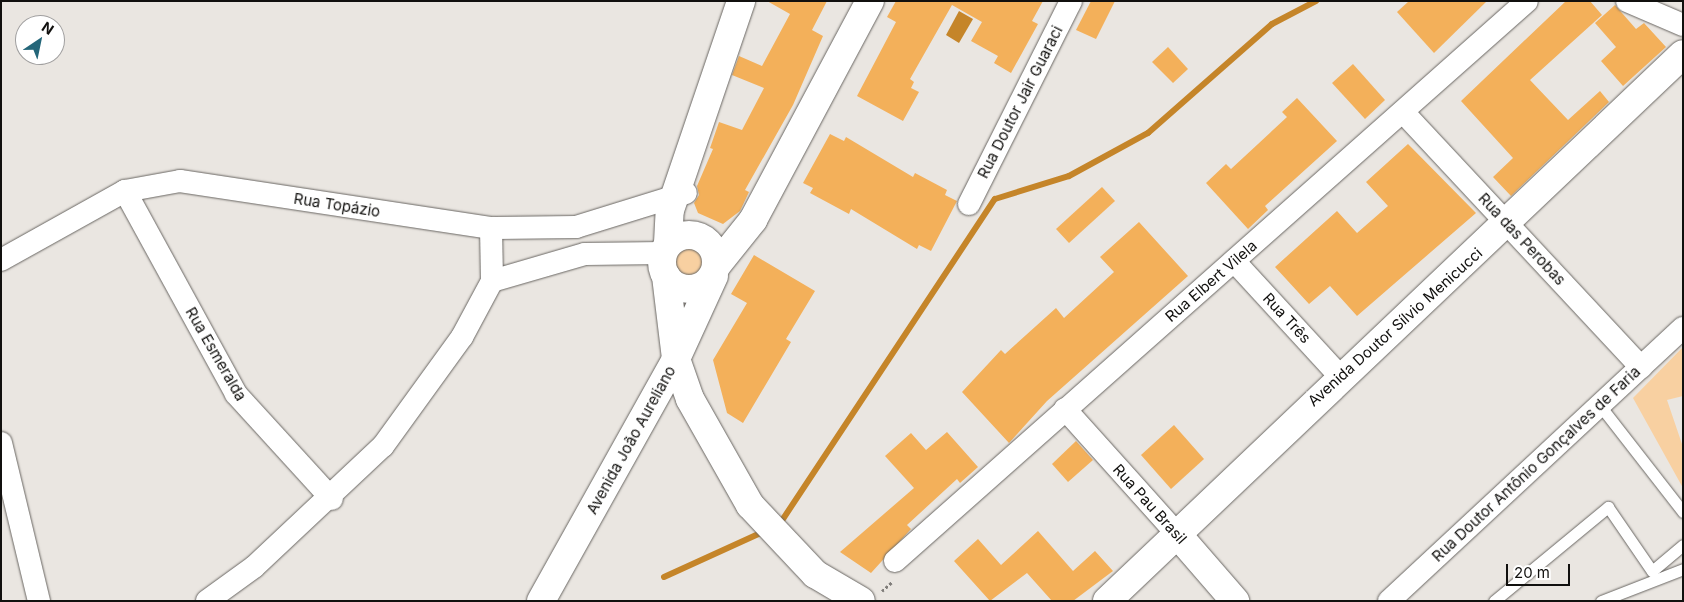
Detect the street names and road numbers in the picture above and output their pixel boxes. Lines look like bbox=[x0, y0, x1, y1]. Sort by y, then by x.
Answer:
street label: Rua Doutor Jair Guaraci bbox=[974, 23, 1066, 181]
street label: Rua Topázio bbox=[292, 189, 382, 221]
street label: Rua das Perobas bbox=[1475, 189, 1569, 289]
street label: Rua Elbert Vilela bbox=[1162, 236, 1260, 326]
street label: Avenida Doutor Sílvio Menicucci bbox=[1304, 244, 1486, 410]
street label: Rua Três bbox=[1259, 289, 1315, 347]
street label: Rua Esmeralda bbox=[182, 304, 250, 404]
street label: Avenida João Aureliano bbox=[583, 363, 679, 517]
street label: Rua Doutor Antônio Gonçalves de Faria bbox=[1428, 363, 1644, 565]
street label: Rua Pau Brasil bbox=[1109, 460, 1191, 548]

